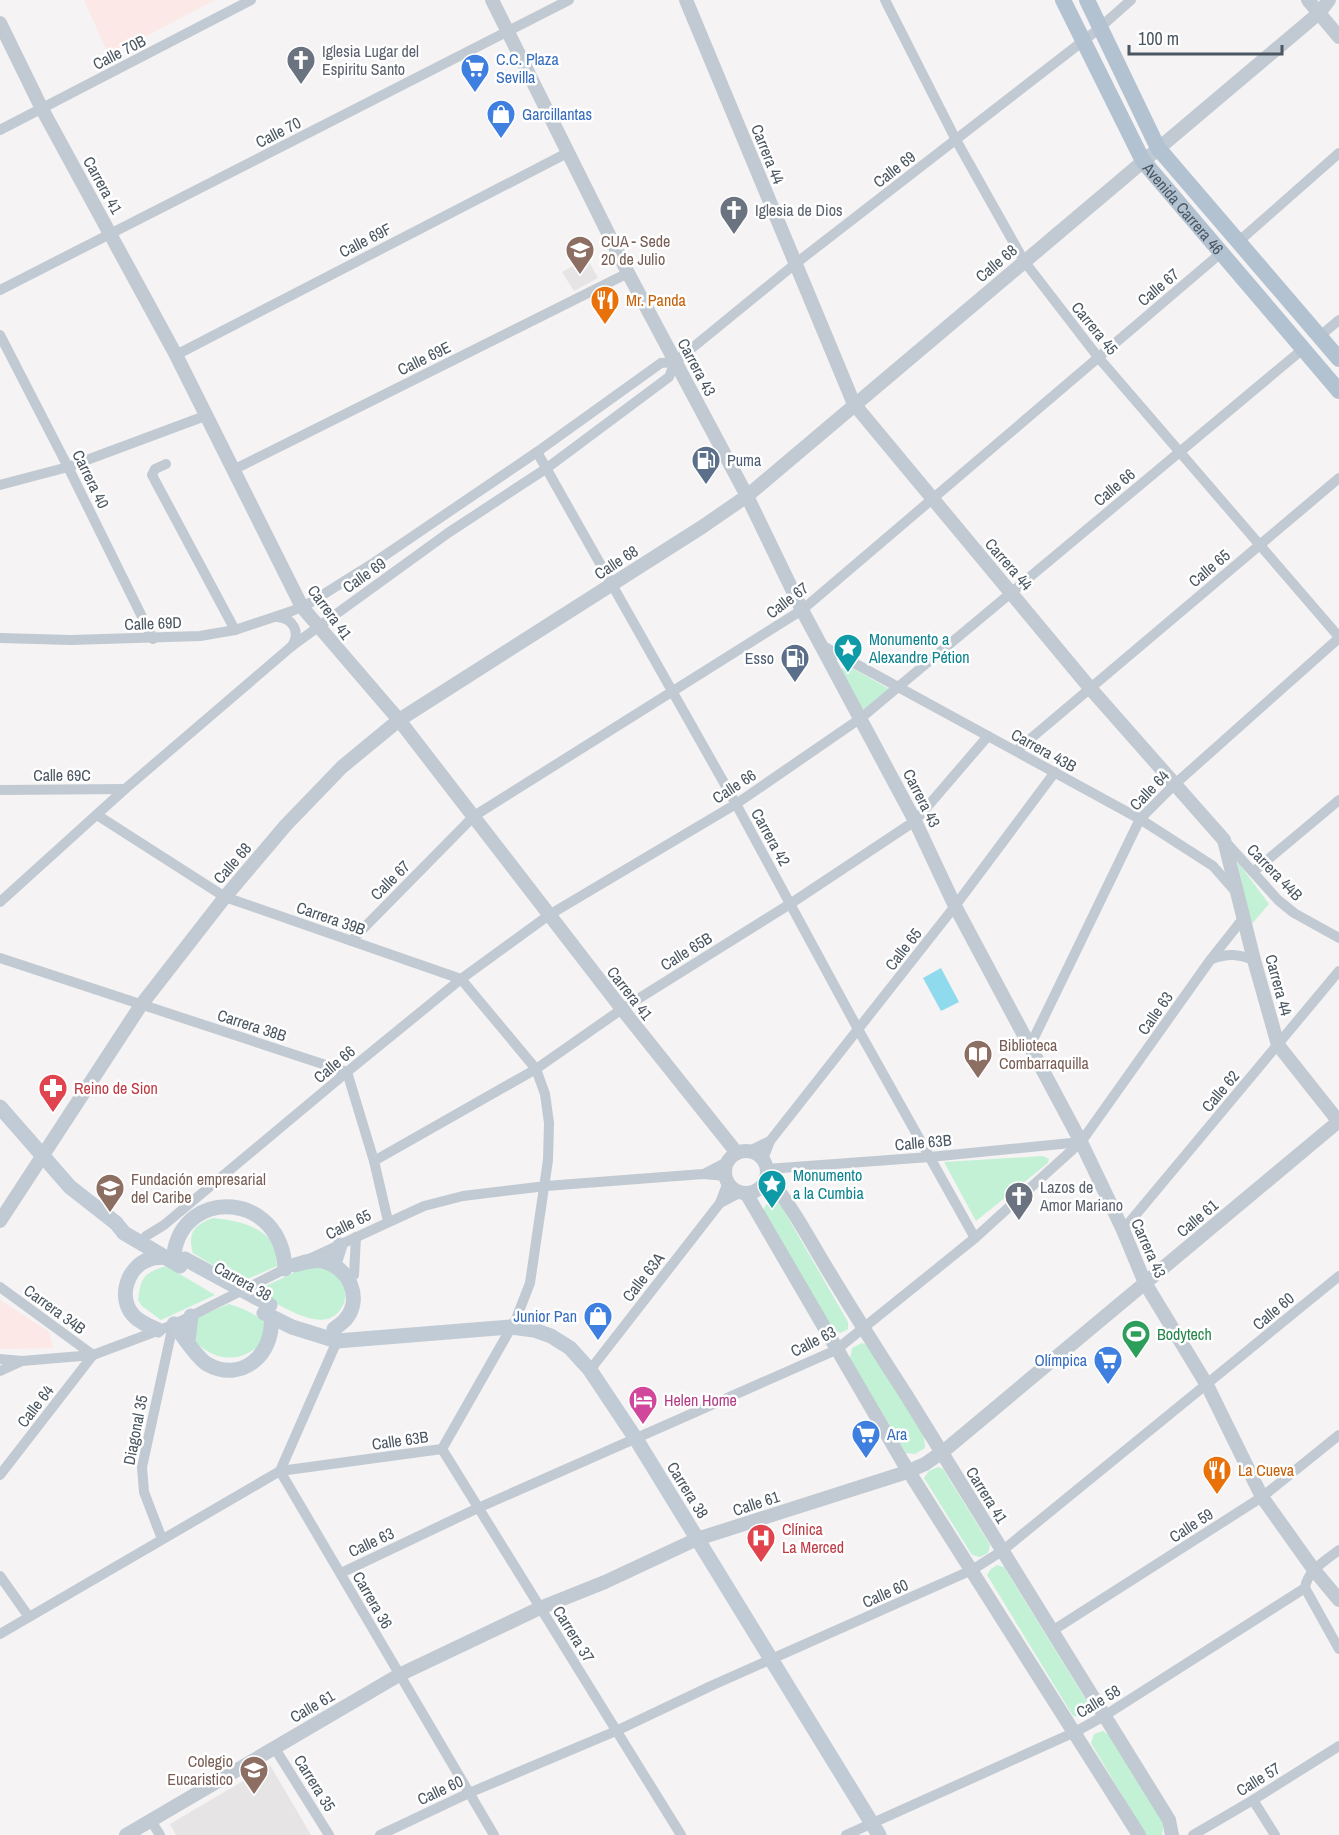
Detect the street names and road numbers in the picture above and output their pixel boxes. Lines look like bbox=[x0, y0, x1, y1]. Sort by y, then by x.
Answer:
street label: Calle 70B bbox=[89, 29, 150, 75]
street label: Calle 70 bbox=[252, 111, 304, 153]
street label: Carrera 44 bbox=[746, 121, 790, 187]
street label: Calle 69 bbox=[868, 146, 920, 192]
street label: Carrera 41 bbox=[78, 152, 128, 218]
street label: Avenida Carrera 46 bbox=[1137, 157, 1229, 259]
street label: Calle 69F bbox=[335, 217, 395, 263]
street label: Calle 68 bbox=[970, 239, 1022, 287]
street label: Calle 67 bbox=[1132, 263, 1184, 311]
street label: Carrera 45 bbox=[1067, 297, 1123, 359]
street label: Carrera 43 bbox=[673, 334, 721, 400]
street label: Calle 69E bbox=[394, 336, 454, 380]
street label: Carrera 40 bbox=[67, 446, 115, 512]
street label: Calle 66 bbox=[1088, 463, 1140, 511]
street label: Carrera 44 bbox=[980, 533, 1038, 595]
street label: Calle 68 bbox=[590, 540, 642, 584]
street label: Calle 65 bbox=[1183, 544, 1235, 592]
street label: Calle 69 bbox=[338, 552, 390, 598]
street label: Calle 67 bbox=[761, 577, 813, 623]
street label: Carrera 41 bbox=[303, 580, 358, 644]
street label: Calle 69D bbox=[124, 611, 182, 635]
street label: Carrera 43B bbox=[1007, 723, 1081, 777]
street label: Calle 69C bbox=[33, 764, 91, 786]
street label: Calle 66 bbox=[708, 764, 760, 808]
street label: Carrera 43 bbox=[898, 765, 946, 831]
street label: Calle 64 bbox=[1124, 765, 1174, 815]
street label: Carrera 42 bbox=[746, 804, 796, 870]
street label: Calle 68 bbox=[208, 838, 256, 888]
street label: Carrera 44B bbox=[1242, 839, 1308, 906]
street label: Calle 67 bbox=[365, 855, 415, 905]
street label: Carrera 39B bbox=[294, 896, 369, 940]
street label: Calle 65 bbox=[880, 923, 926, 975]
street label: Calle 65B bbox=[656, 926, 716, 975]
street label: Carrera 44 bbox=[1260, 952, 1298, 1018]
street label: Carrera 41 bbox=[602, 962, 658, 1025]
street label: Calle 63 bbox=[1132, 987, 1178, 1039]
street label: Carrera 38B bbox=[215, 1003, 290, 1047]
street label: Calle 66 bbox=[308, 1040, 360, 1088]
street label: Calle 62 bbox=[1196, 1065, 1244, 1117]
street label: Calle 63B bbox=[894, 1129, 953, 1155]
street label: Calle 61 bbox=[1171, 1194, 1223, 1242]
street label: Calle 65 bbox=[322, 1204, 374, 1244]
street label: Carrera 43 bbox=[1126, 1215, 1172, 1281]
street label: Calle 63A bbox=[617, 1248, 669, 1306]
street label: Carrera 38 bbox=[210, 1256, 276, 1306]
street label: Carrera 34B bbox=[20, 1279, 91, 1339]
street label: Calle 60 bbox=[1247, 1287, 1299, 1335]
street label: Calle 63 bbox=[787, 1320, 839, 1362]
street label: Calle 64 bbox=[12, 1380, 58, 1432]
street label: Diagonal 35 bbox=[117, 1393, 153, 1467]
street label: Calle 63B bbox=[370, 1425, 430, 1455]
street label: Carrera 38 bbox=[662, 1458, 714, 1522]
street label: Carrera 41 bbox=[961, 1463, 1013, 1528]
street label: Calle 61 bbox=[730, 1485, 783, 1521]
street label: Calle 59 bbox=[1165, 1503, 1217, 1547]
street label: Calle 63 bbox=[345, 1522, 397, 1562]
street label: Carrera 36 bbox=[348, 1567, 398, 1633]
street label: Calle 60 bbox=[859, 1573, 911, 1613]
street label: Carrera 37 bbox=[548, 1602, 600, 1666]
street label: Calle 58 bbox=[1072, 1679, 1124, 1723]
street label: Calle 61 bbox=[286, 1684, 339, 1728]
street label: Carrera 35 bbox=[289, 1751, 341, 1815]
street label: Calle 57 bbox=[1232, 1757, 1284, 1801]
street label: Calle 60 bbox=[414, 1770, 466, 1810]

